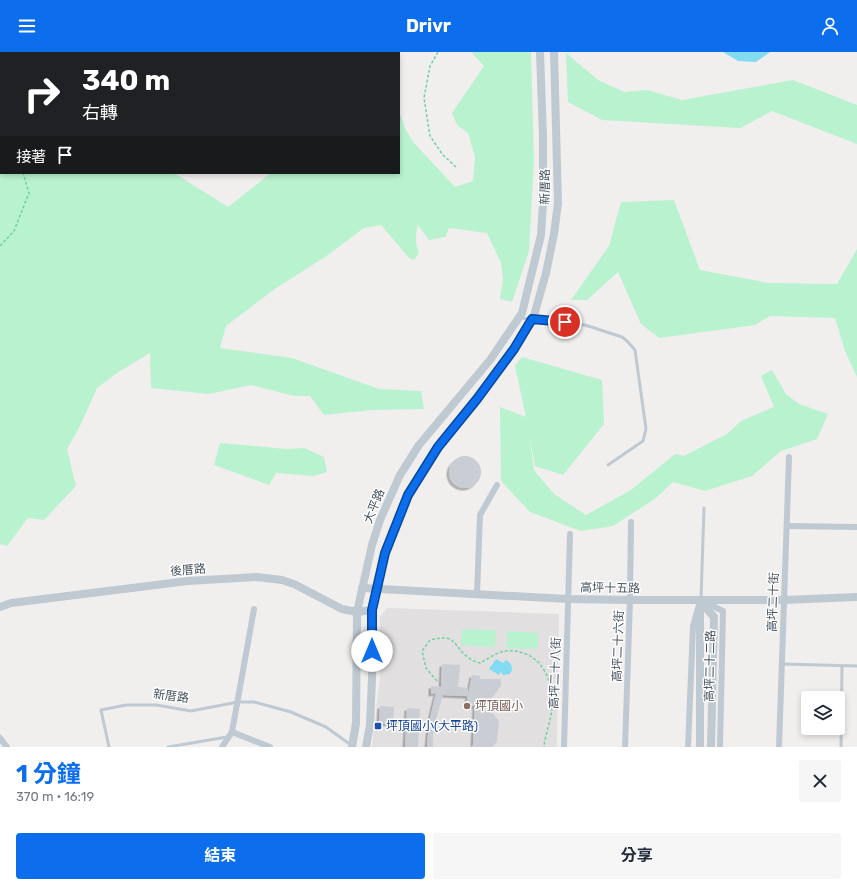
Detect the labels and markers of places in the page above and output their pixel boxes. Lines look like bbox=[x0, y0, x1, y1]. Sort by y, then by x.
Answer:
pin bbox=[548, 305, 582, 339]
place label: 坪頂國小 bbox=[475, 699, 523, 713]
marker: 坪頂國小 bbox=[462, 701, 472, 711]
place label: 坪頂國小(大平路) bbox=[386, 719, 478, 733]
marker: 坪頂國小(大平路) bbox=[373, 721, 383, 731]

